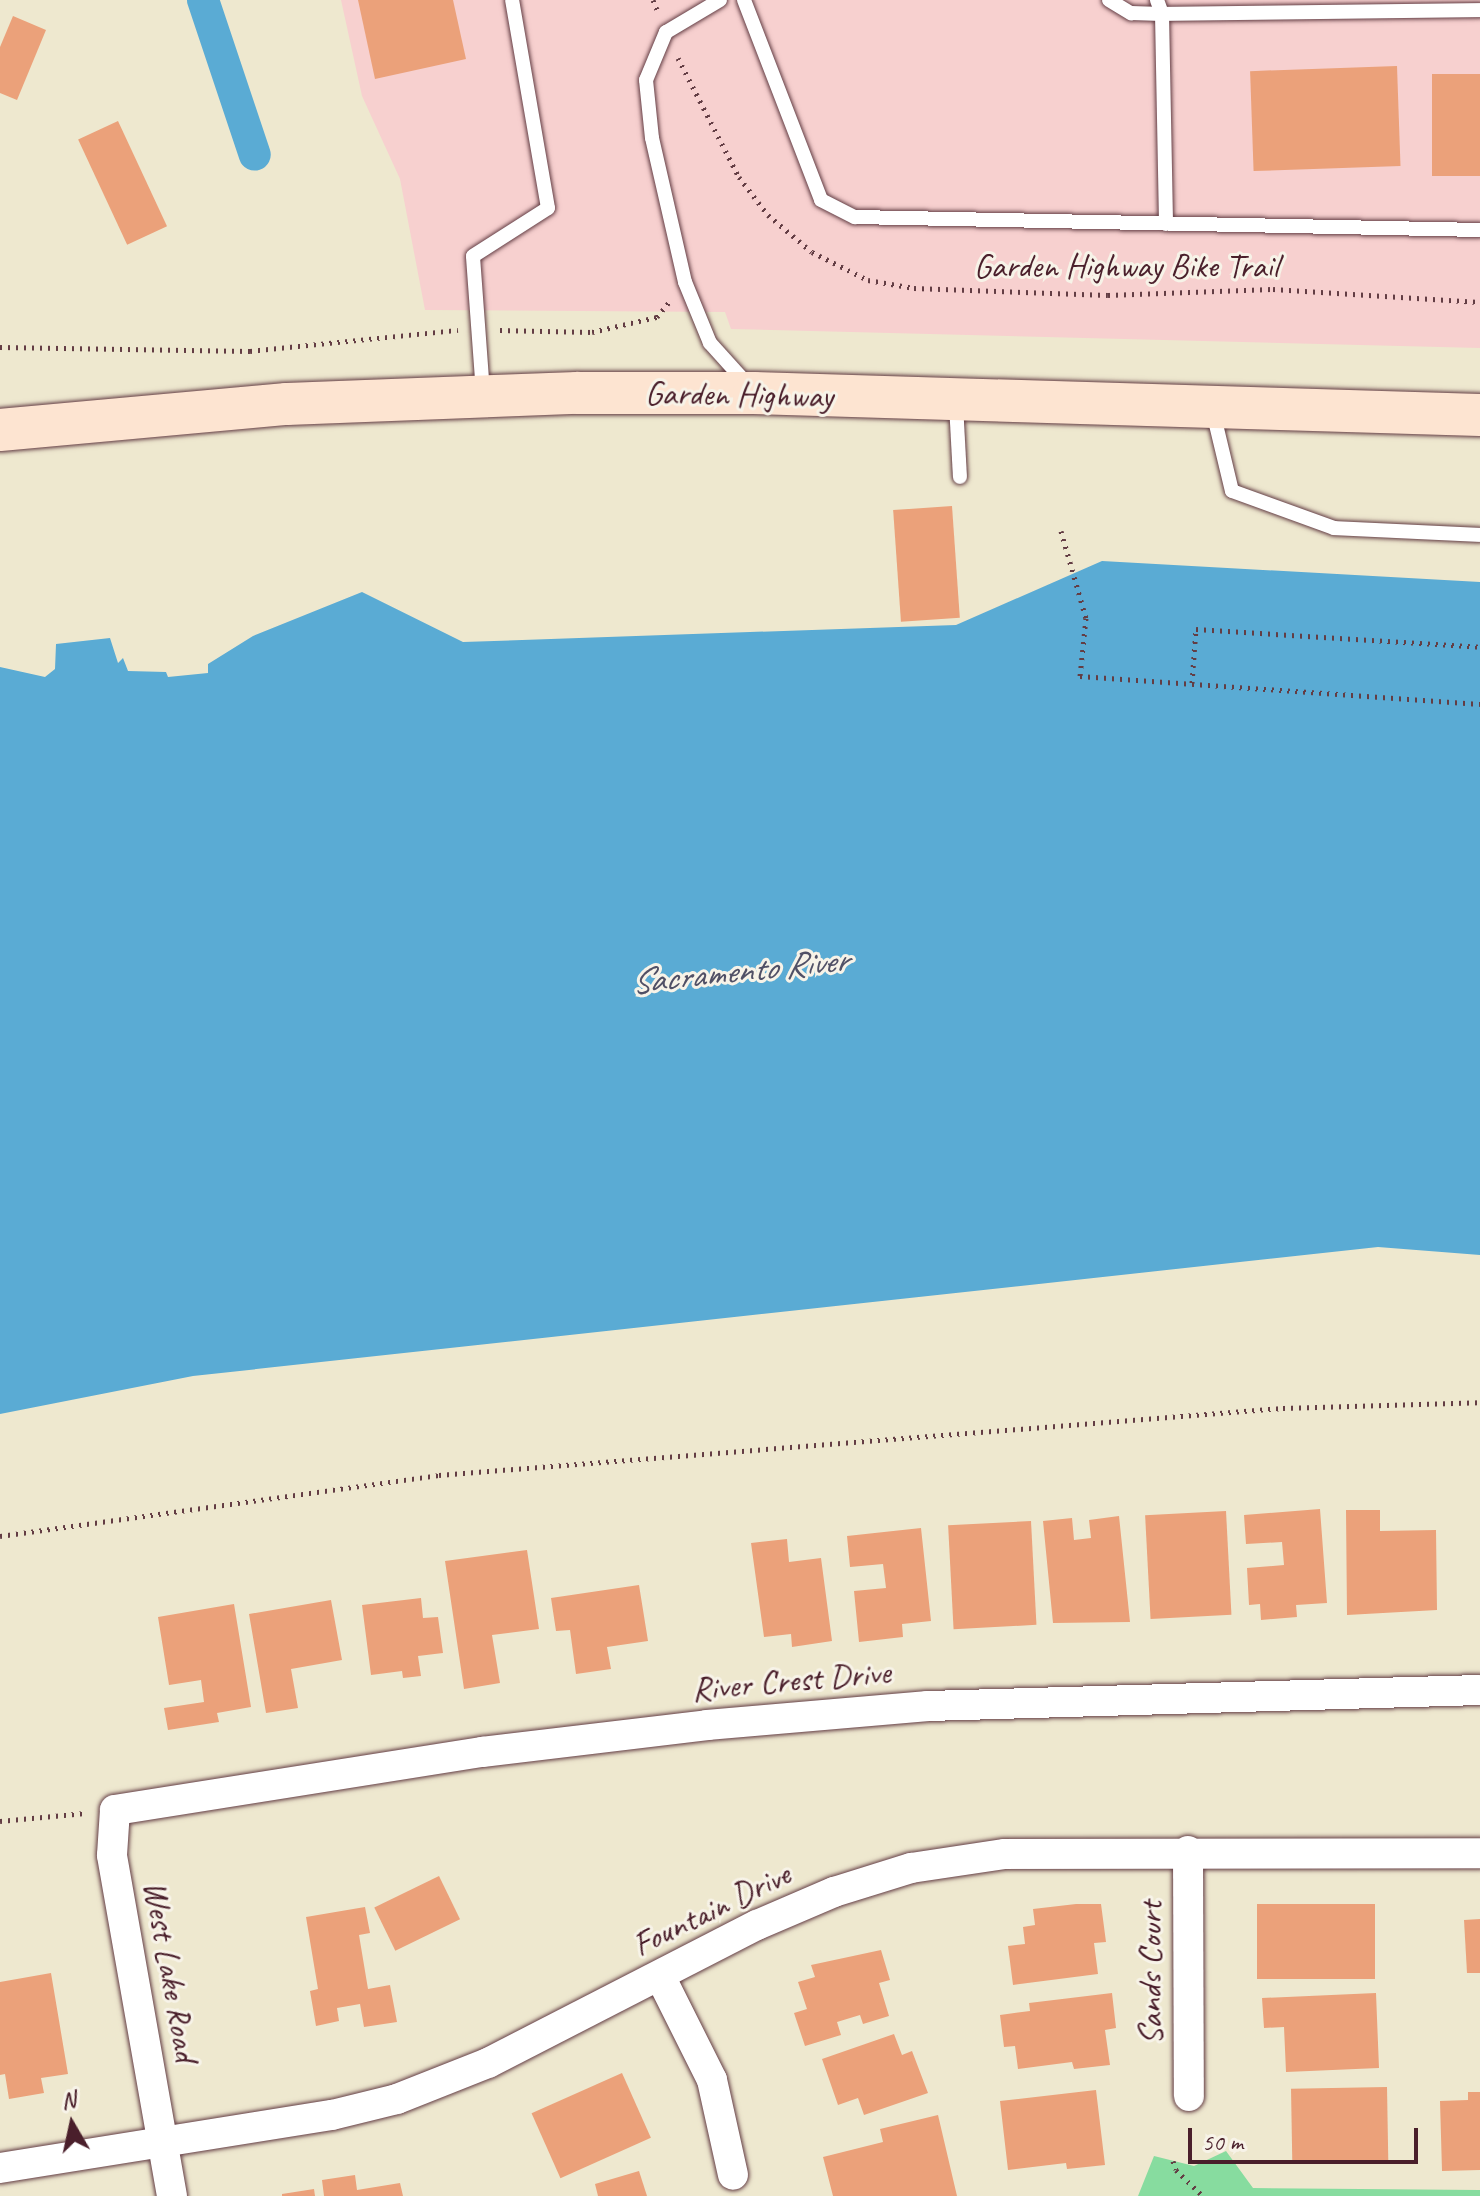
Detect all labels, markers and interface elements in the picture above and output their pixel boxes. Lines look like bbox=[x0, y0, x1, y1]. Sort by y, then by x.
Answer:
street label: Garden Highway Bike Trail bbox=[974, 246, 1278, 286]
street label: Garden Highway bbox=[645, 372, 833, 416]
water label: Sacramento River bbox=[629, 938, 849, 1004]
street label: River Crest Drive bbox=[690, 1651, 892, 1709]
street label: Fountain Drive bbox=[625, 1853, 797, 1965]
street label: West Lake Road bbox=[135, 1876, 207, 2066]
street label: Sands Court bbox=[1130, 1901, 1170, 2045]
north arrow bbox=[32, 2084, 112, 2164]
text: N bbox=[59, 2085, 77, 2115]
scale bar bbox=[1192, 2112, 1422, 2162]
text: 50 m bbox=[1202, 2127, 1243, 2157]

